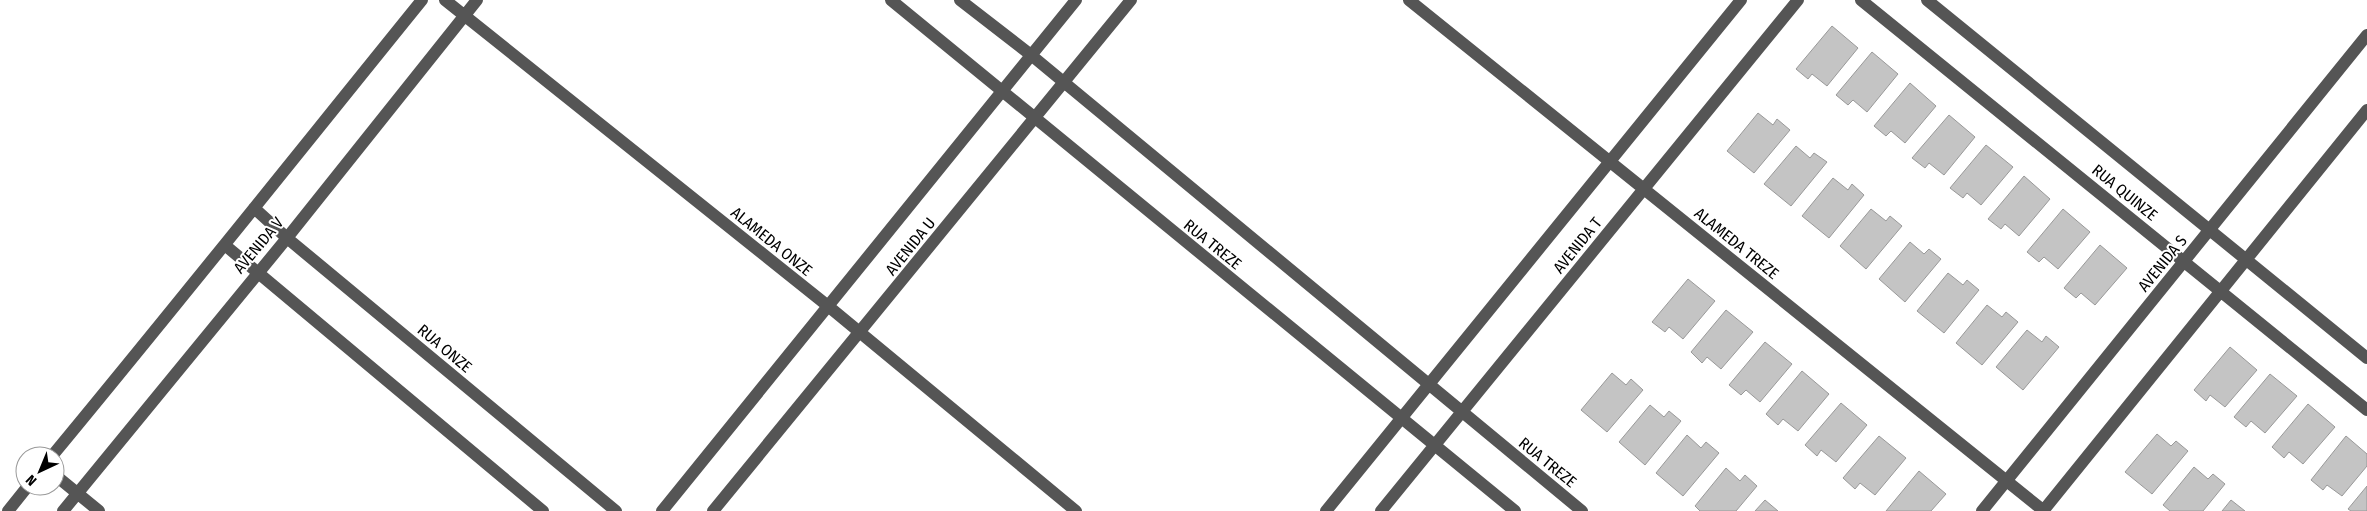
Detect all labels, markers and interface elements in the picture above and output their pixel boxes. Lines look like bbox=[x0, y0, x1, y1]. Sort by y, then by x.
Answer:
street label: RUA QUINZE bbox=[2088, 160, 2161, 224]
street label: ALAMEDA ONZE bbox=[727, 203, 816, 280]
street label: ALAMEDA TREZE bbox=[1691, 204, 1783, 283]
street label: AVENIDA V bbox=[230, 213, 288, 277]
street label: AVENIDA T bbox=[1549, 213, 1606, 277]
street label: AVENIDA U bbox=[881, 214, 939, 279]
street label: RUA TREZE bbox=[1180, 215, 1245, 273]
street label: AVENIDA S bbox=[2134, 231, 2191, 295]
street label: RUA ONZE bbox=[414, 320, 476, 377]
street label: RUA TREZE bbox=[1515, 433, 1580, 491]
north arrow bbox=[15, 446, 65, 496]
text: N bbox=[22, 471, 40, 489]

